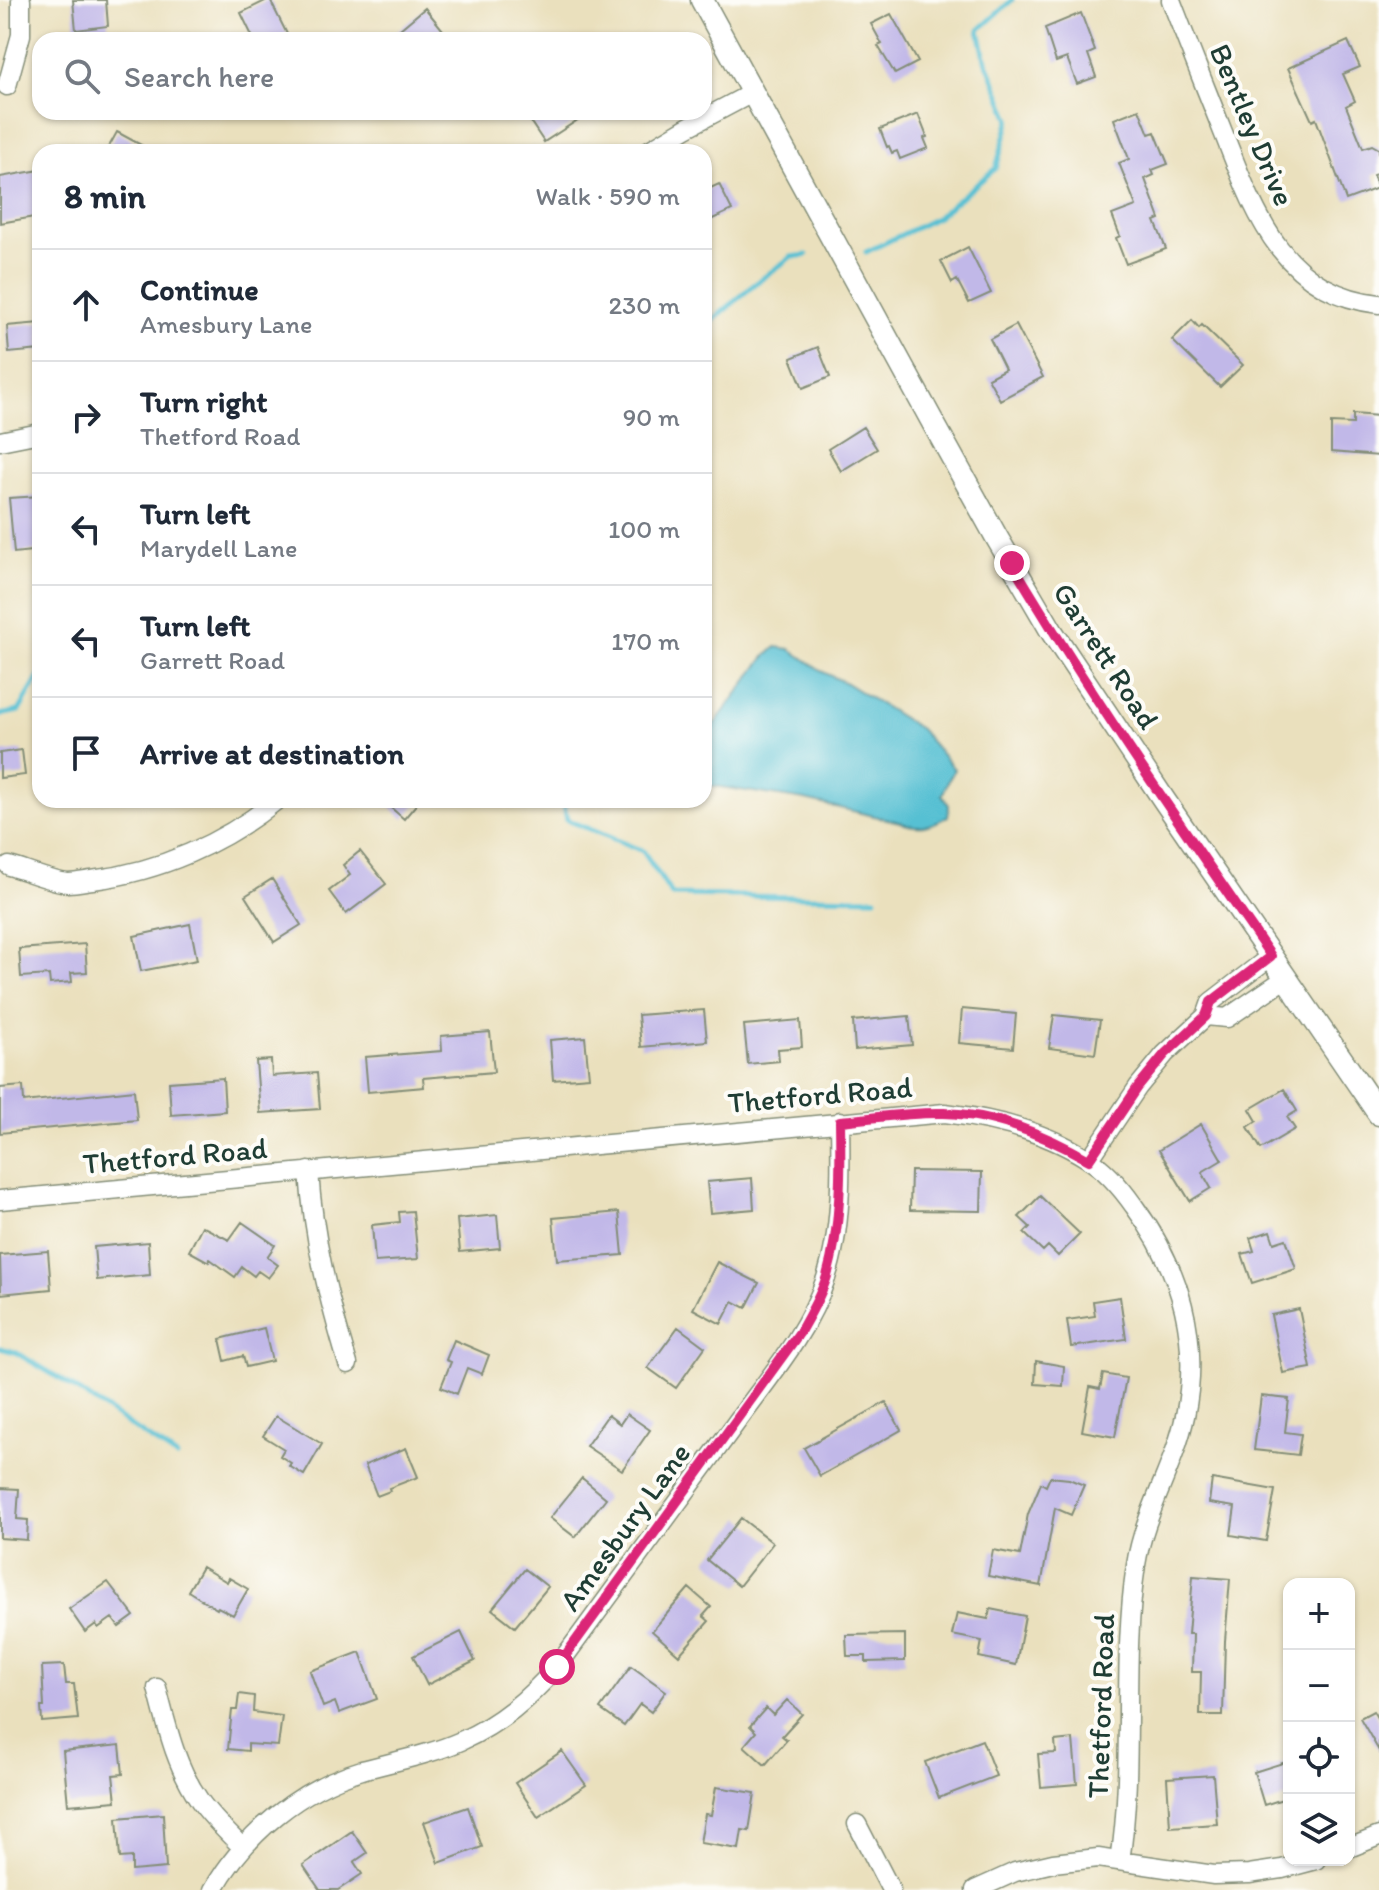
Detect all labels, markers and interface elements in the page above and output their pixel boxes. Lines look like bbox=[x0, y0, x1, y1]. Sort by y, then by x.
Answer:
search box bbox=[32, 32, 712, 120]
street label: Bentley Drive bbox=[1202, 38, 1303, 211]
icon: search bbox=[60, 54, 104, 98]
text: Search here bbox=[124, 58, 274, 95]
text: 8 min bbox=[64, 176, 146, 217]
text: Walk · 590 m bbox=[536, 180, 680, 212]
text: Continue bbox=[140, 271, 259, 308]
icon: ahead bbox=[64, 283, 108, 327]
text: 230 m bbox=[608, 289, 680, 321]
text: Amesbury Lane bbox=[140, 308, 312, 340]
text: Turn right bbox=[140, 383, 268, 420]
icon: right bbox=[64, 395, 108, 439]
text: 90 m bbox=[623, 401, 680, 433]
text: Thetford Road bbox=[140, 420, 300, 452]
text: Turn left bbox=[140, 495, 251, 532]
icon: left bbox=[64, 507, 108, 551]
text: 100 m bbox=[608, 513, 680, 545]
text: Marydell Lane bbox=[140, 532, 297, 564]
route end bbox=[994, 545, 1030, 581]
street label: Garrett Road bbox=[1045, 575, 1168, 736]
text: Turn left bbox=[140, 607, 251, 644]
icon: left bbox=[64, 619, 108, 663]
text: 170 m bbox=[611, 625, 680, 657]
text: Garrett Road bbox=[140, 644, 285, 676]
icon: arrive bbox=[64, 731, 108, 775]
text: Arrive at destination bbox=[140, 735, 404, 772]
street label: Thetford Road bbox=[726, 1068, 914, 1121]
street label: Thetford Road bbox=[81, 1129, 269, 1182]
street label: Amesbury Lane bbox=[551, 1435, 698, 1618]
map controls bbox=[1283, 1578, 1355, 1866]
button: + bbox=[1283, 1578, 1355, 1650]
street label: Thetford Road bbox=[1079, 1613, 1122, 1799]
route start bbox=[539, 1649, 575, 1685]
button: − bbox=[1283, 1650, 1355, 1722]
button: locate bbox=[1283, 1722, 1355, 1794]
button: layers bbox=[1283, 1794, 1355, 1866]

